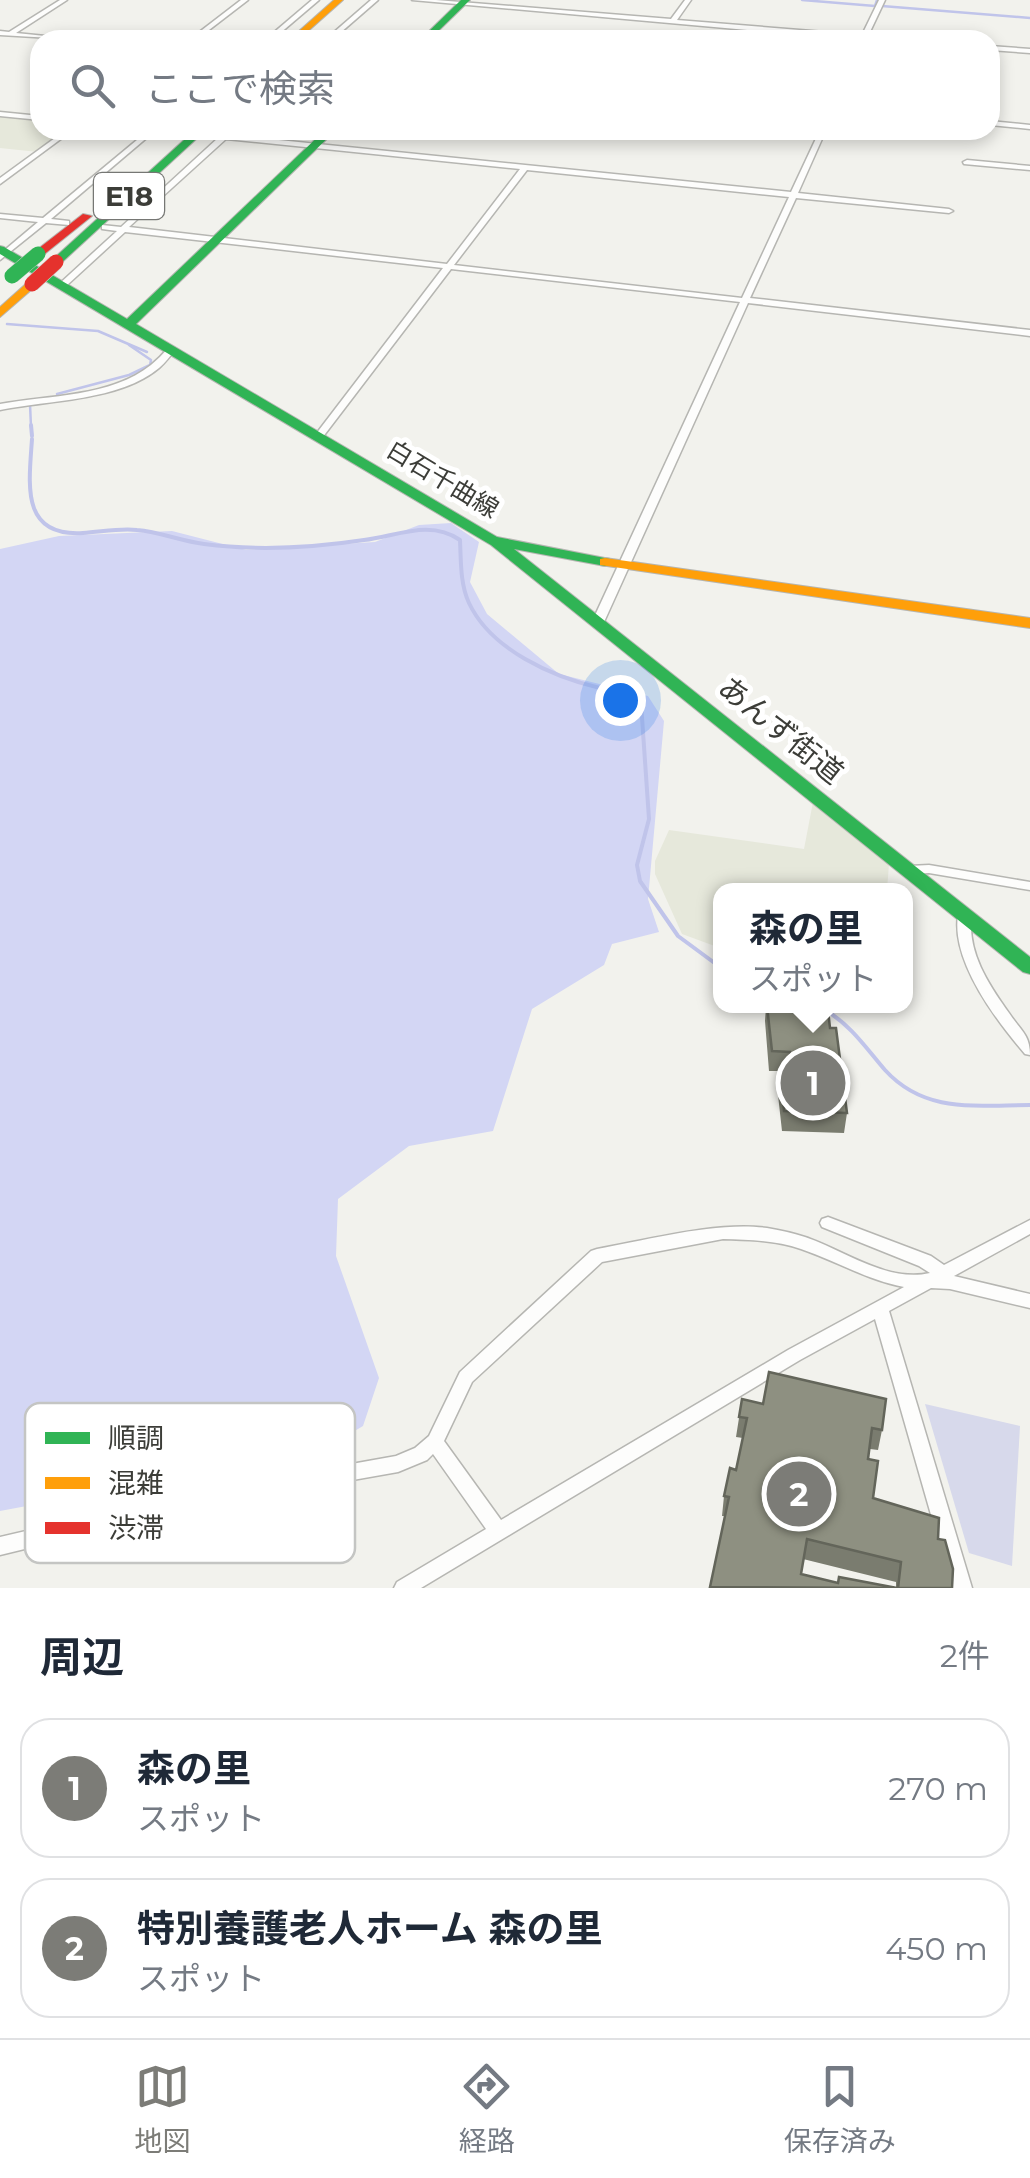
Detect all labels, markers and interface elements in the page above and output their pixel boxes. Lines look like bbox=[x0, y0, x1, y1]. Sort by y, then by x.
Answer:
search box bbox=[30, 30, 1000, 140]
icon: search bbox=[65, 58, 120, 113]
text: ここで検索 bbox=[145, 65, 335, 112]
road number: E18 bbox=[94, 173, 164, 219]
street label: 白石千曲線 bbox=[382, 434, 504, 524]
street label: あんず街道 bbox=[711, 668, 851, 792]
your location bbox=[595, 675, 646, 726]
popup bbox=[713, 883, 913, 1013]
text: 森の里 bbox=[749, 905, 863, 952]
text: スポット bbox=[749, 959, 877, 998]
pin: 1 bbox=[780, 1046, 846, 1120]
legend bbox=[25, 1403, 355, 1563]
text: 順調 bbox=[108, 1421, 164, 1455]
pin: 2 bbox=[766, 1456, 832, 1532]
text: 混雑 bbox=[108, 1466, 164, 1500]
text: 渋滞 bbox=[108, 1511, 164, 1545]
text: 周辺 bbox=[40, 1631, 124, 1683]
text: 2件 bbox=[940, 1636, 990, 1675]
text: 森の里 bbox=[137, 1745, 251, 1792]
text: 1 bbox=[68, 1769, 81, 1808]
text: 270 m bbox=[888, 1769, 988, 1808]
text: スポット bbox=[137, 1799, 265, 1838]
text: 特別養護老人ホーム 森の里 bbox=[137, 1905, 603, 1952]
text: 2 bbox=[65, 1929, 84, 1968]
text: 450 m bbox=[885, 1929, 988, 1968]
text: スポット bbox=[137, 1959, 265, 1998]
tab: 地図 bbox=[134, 2059, 190, 2159]
tab: 経路 bbox=[459, 2059, 515, 2159]
tab: 保存済み bbox=[784, 2059, 896, 2159]

